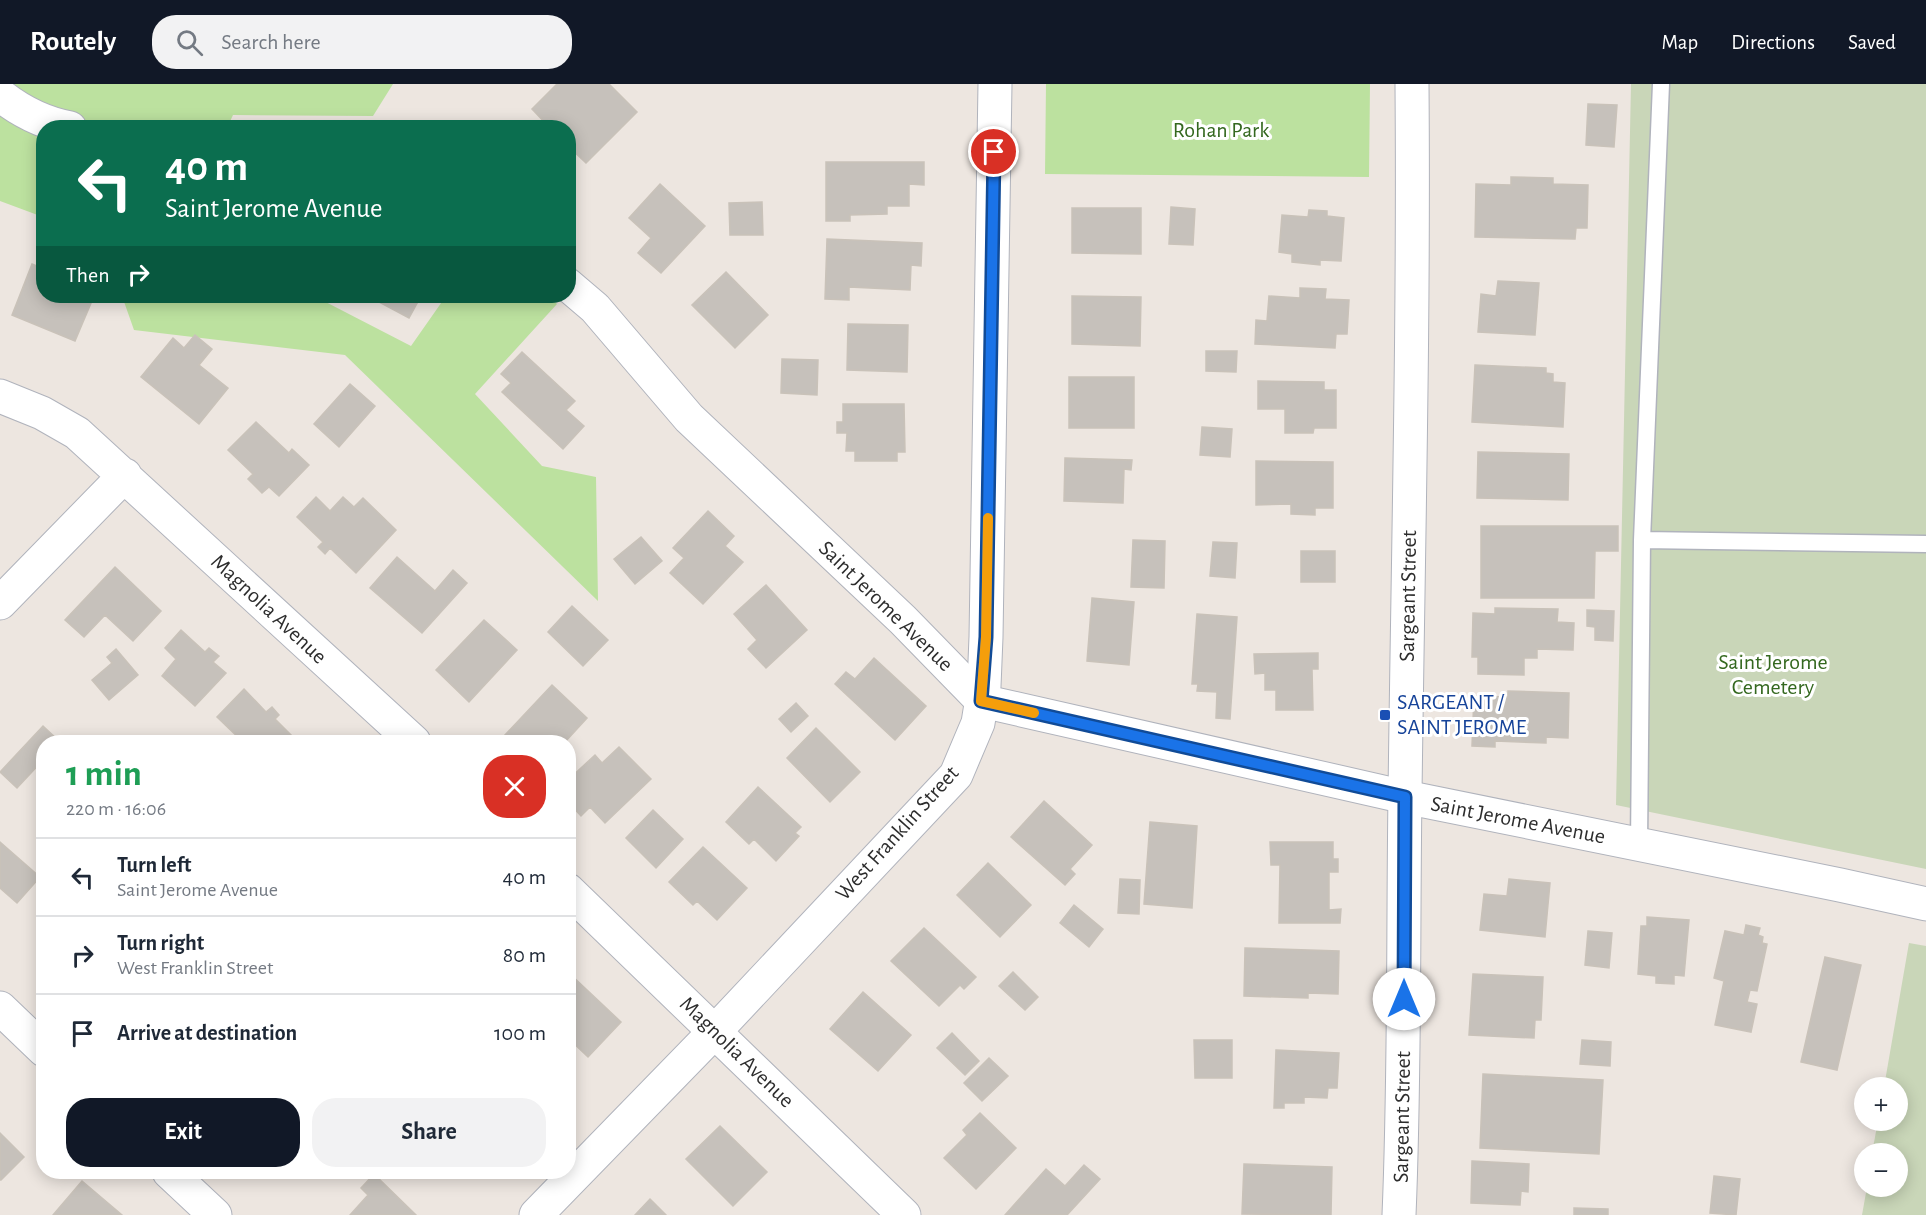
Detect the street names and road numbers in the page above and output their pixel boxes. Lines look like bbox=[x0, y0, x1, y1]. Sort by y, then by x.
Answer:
street label: Sargeant Street bbox=[1396, 530, 1420, 662]
street label: Saint Jerome Avenue bbox=[815, 537, 957, 675]
street label: Magnolia Avenue bbox=[207, 550, 331, 668]
street label: West Franklin Street bbox=[831, 762, 963, 904]
street label: Saint Jerome Avenue bbox=[1429, 792, 1607, 848]
street label: Magnolia Avenue bbox=[676, 992, 798, 1112]
street label: Sargeant Street bbox=[1390, 1051, 1414, 1183]

